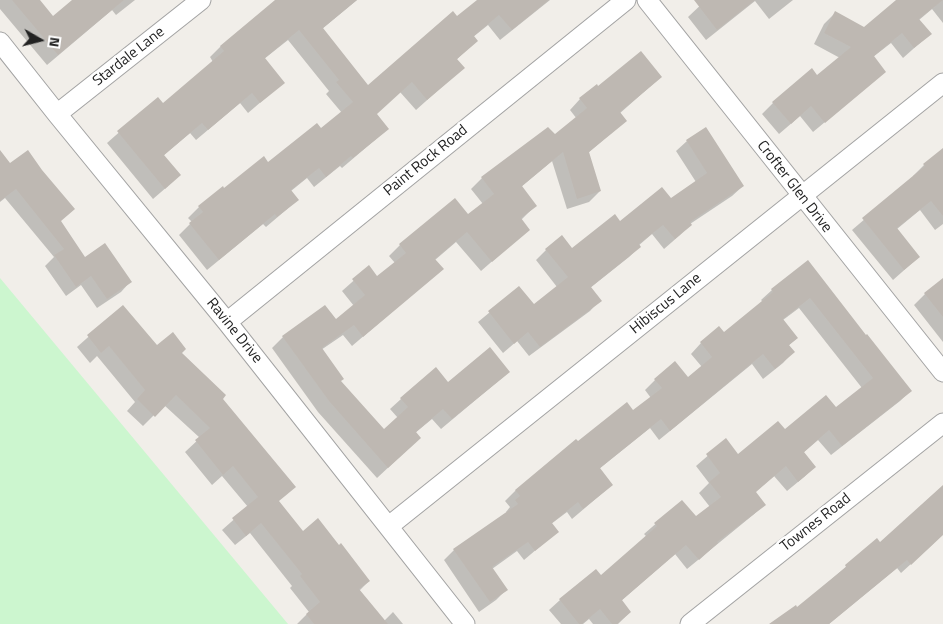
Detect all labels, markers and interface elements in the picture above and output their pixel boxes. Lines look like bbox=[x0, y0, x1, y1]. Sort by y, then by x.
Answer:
north arrow bbox=[15, 15, 65, 65]
street label: Stardale Lane bbox=[90, 23, 168, 91]
text: N bbox=[44, 36, 66, 48]
street label: Paint Rock Road bbox=[380, 122, 472, 200]
street label: Crofter Glen Drive bbox=[752, 137, 836, 237]
street label: Hibiscus Lane bbox=[627, 270, 705, 338]
street label: Ravine Drive bbox=[202, 295, 266, 367]
street label: Townes Road bbox=[777, 490, 855, 556]

